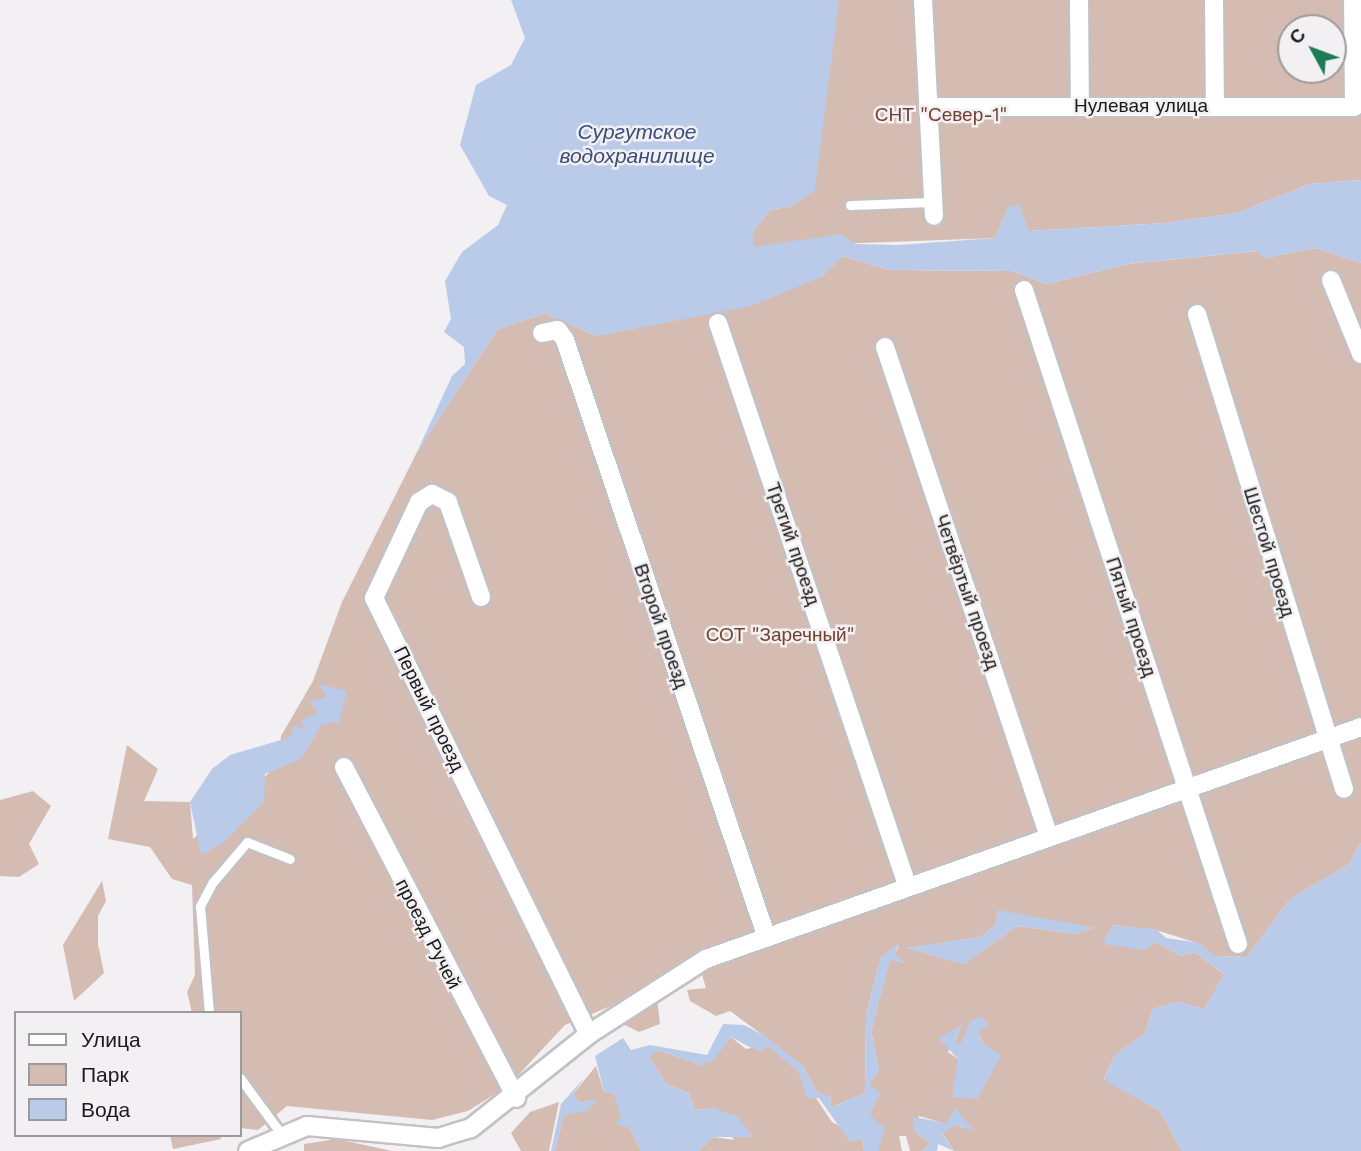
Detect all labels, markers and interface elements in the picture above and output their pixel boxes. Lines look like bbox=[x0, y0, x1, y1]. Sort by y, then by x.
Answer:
north arrow bbox=[1277, 14, 1347, 84]
text: С bbox=[1284, 23, 1310, 49]
street label: Нулевая улица bbox=[1074, 95, 1208, 117]
park label: СНТ "Север-1" bbox=[875, 104, 1007, 126]
water label: Сургутское водохранилище bbox=[559, 119, 715, 169]
street label: Третий проезд bbox=[761, 480, 825, 608]
street label: Шестой проезд bbox=[1238, 484, 1300, 620]
street label: Четвёртый проезд bbox=[930, 511, 1004, 673]
street label: Пятый проезд bbox=[1101, 554, 1161, 680]
street label: Второй проезд bbox=[629, 561, 693, 691]
park label: СОТ "Заречный" bbox=[706, 624, 854, 646]
street label: Первый проезд bbox=[389, 643, 469, 775]
street label: проезд Ручей bbox=[390, 875, 466, 993]
legend bbox=[14, 1011, 242, 1137]
text: Улица bbox=[81, 1027, 141, 1052]
text: Парк bbox=[81, 1062, 129, 1087]
text: Вода bbox=[81, 1097, 130, 1122]

